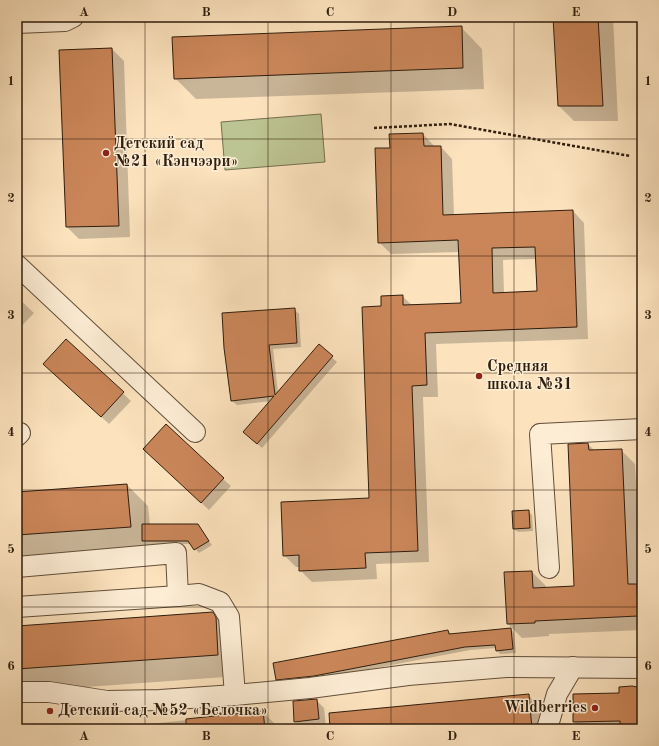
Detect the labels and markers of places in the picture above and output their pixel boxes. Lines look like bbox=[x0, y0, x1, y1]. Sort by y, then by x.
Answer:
place label: Детский сад №21 «Кэнчээри» bbox=[114, 136, 238, 170]
marker: Детский сад №21 «Кэнчээри» bbox=[101, 148, 111, 158]
place label: Средняя школа №31 bbox=[487, 359, 572, 393]
marker: Средняя школа №31 bbox=[474, 371, 484, 381]
place label: Wildberries bbox=[503, 700, 587, 716]
place label: Детский сад №52 «Белочка» bbox=[58, 703, 268, 719]
marker: Wildberries bbox=[590, 703, 600, 713]
marker: Детский сад №52 «Белочка» bbox=[45, 706, 55, 716]

